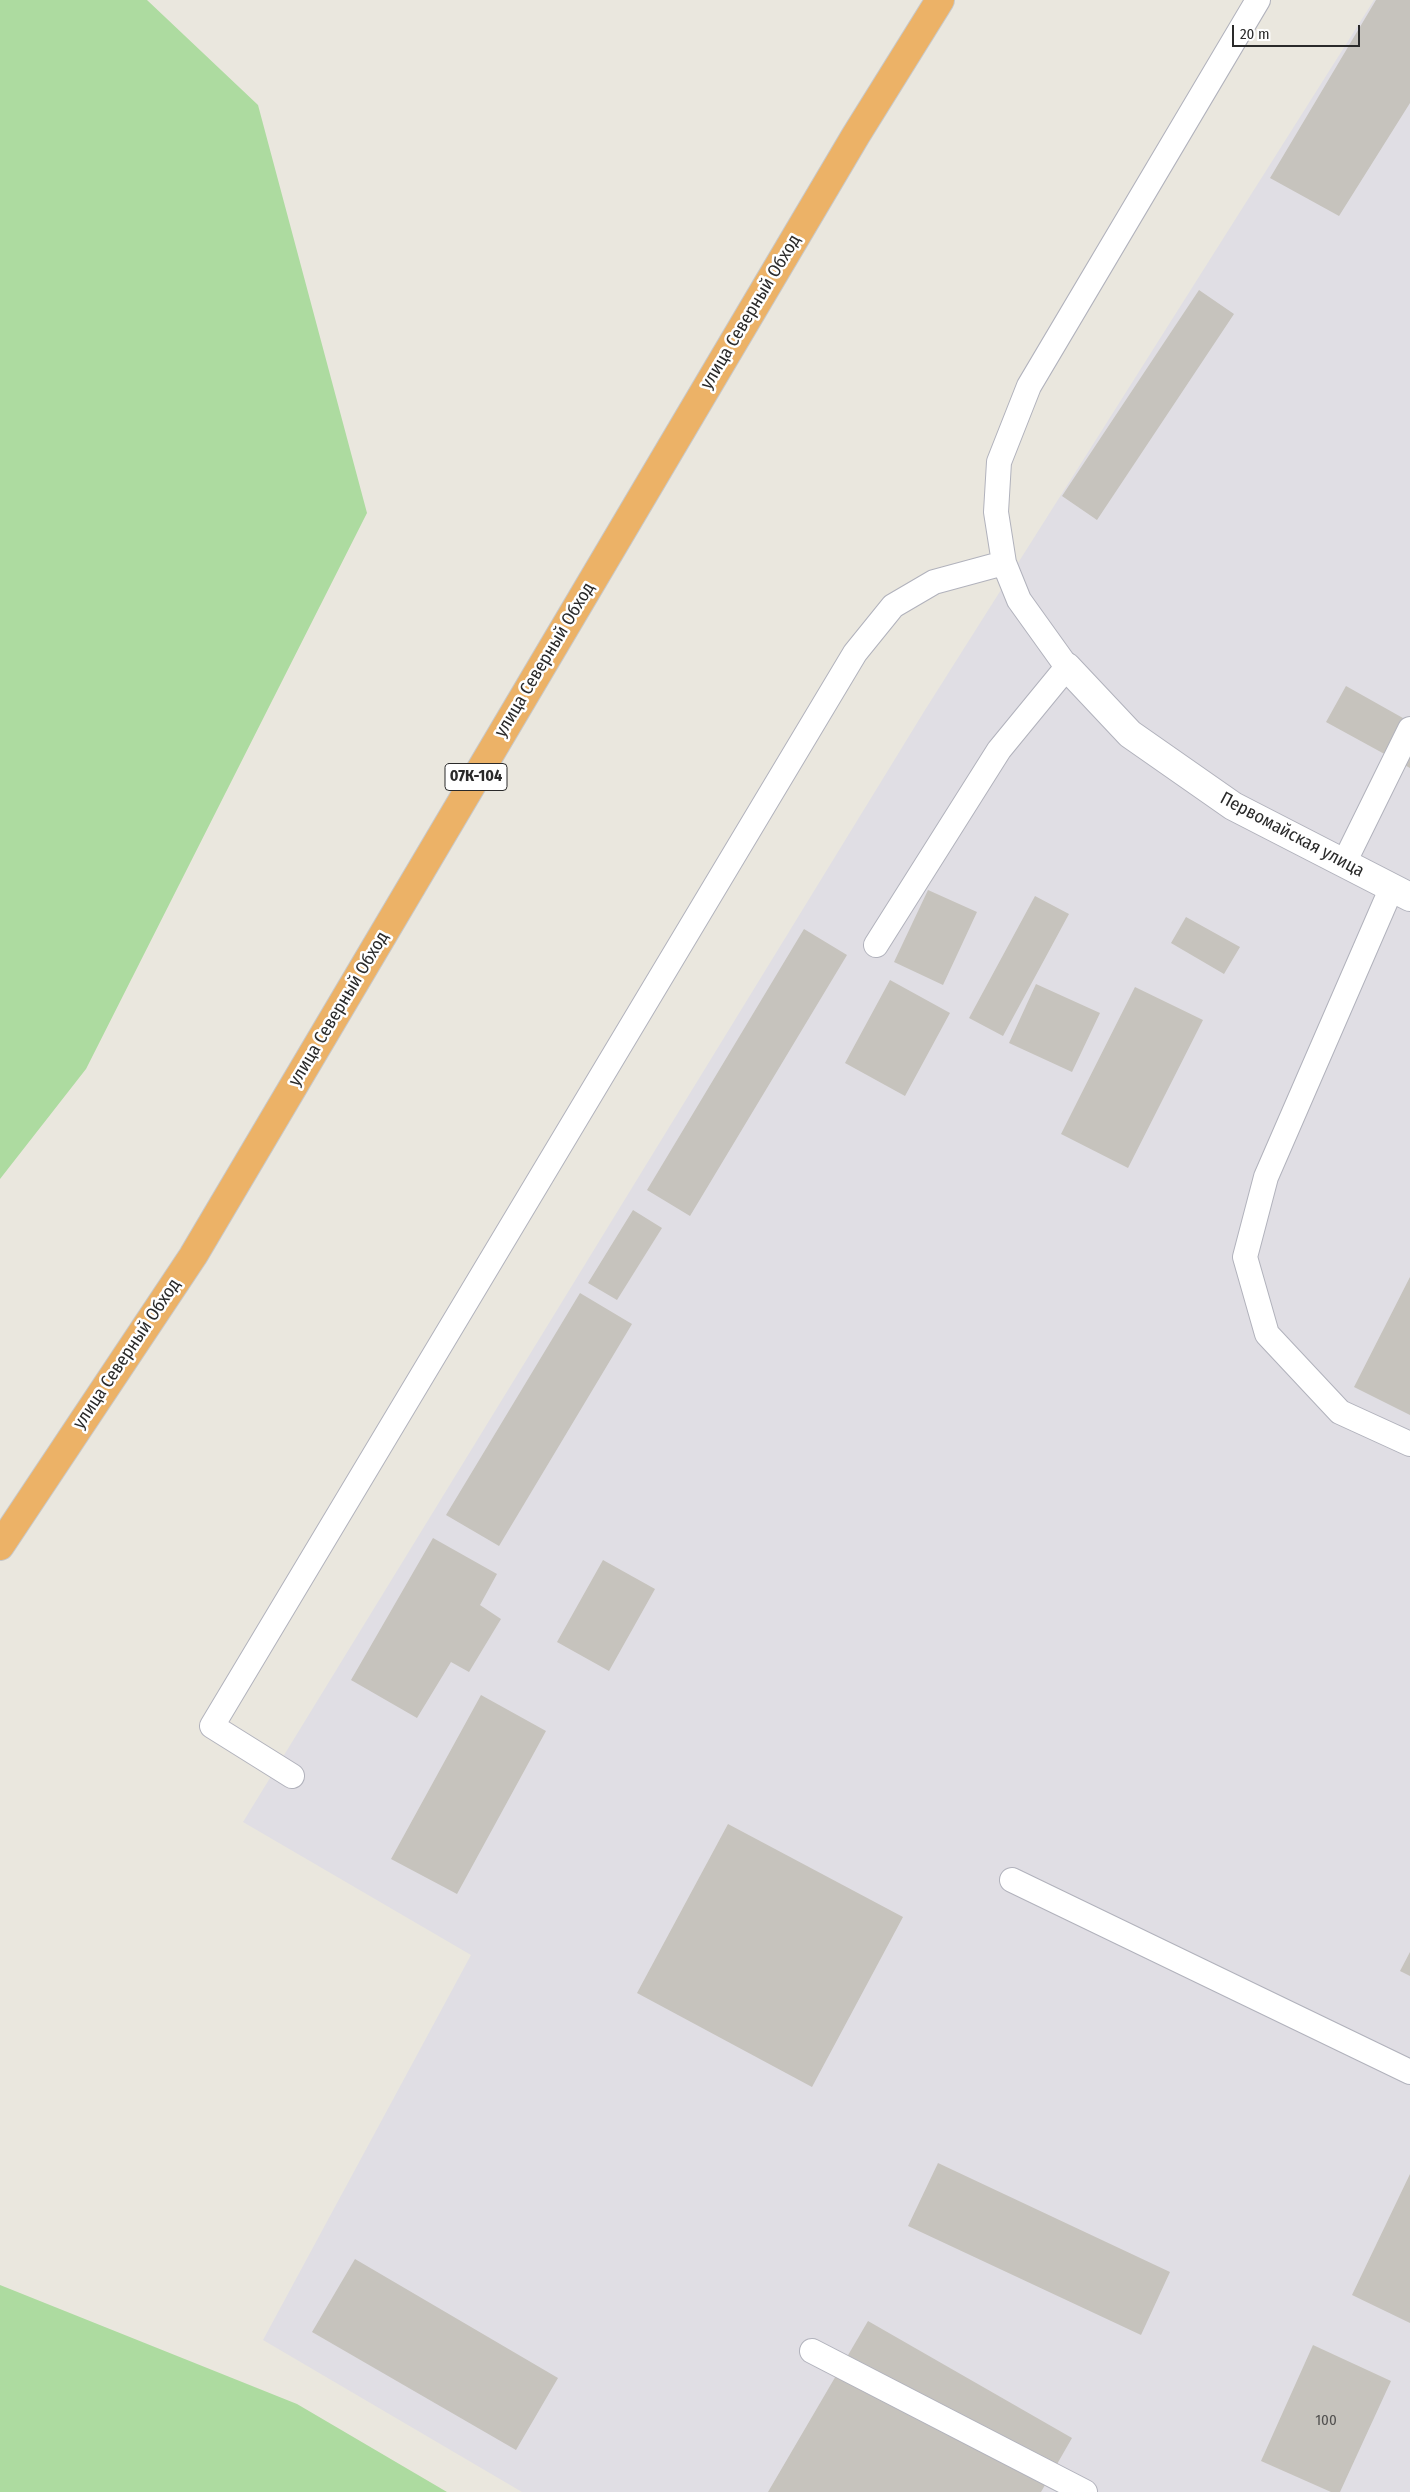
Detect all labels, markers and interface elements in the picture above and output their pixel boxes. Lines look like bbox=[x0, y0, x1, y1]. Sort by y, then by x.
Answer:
scale bar bbox=[1235, 15, 1362, 47]
text: 20 m bbox=[1240, 25, 1270, 43]
street label: улица Северный Обход bbox=[696, 231, 806, 393]
street label: улица Северный Обход bbox=[490, 579, 600, 741]
road number: 07К-104 bbox=[445, 764, 507, 790]
street label: Первомайская улица bbox=[1216, 788, 1368, 882]
street label: улица Северный Обход bbox=[284, 928, 394, 1090]
street label: улица Северный Обход bbox=[69, 1275, 185, 1433]
house number: 100 bbox=[1315, 2412, 1337, 2430]

